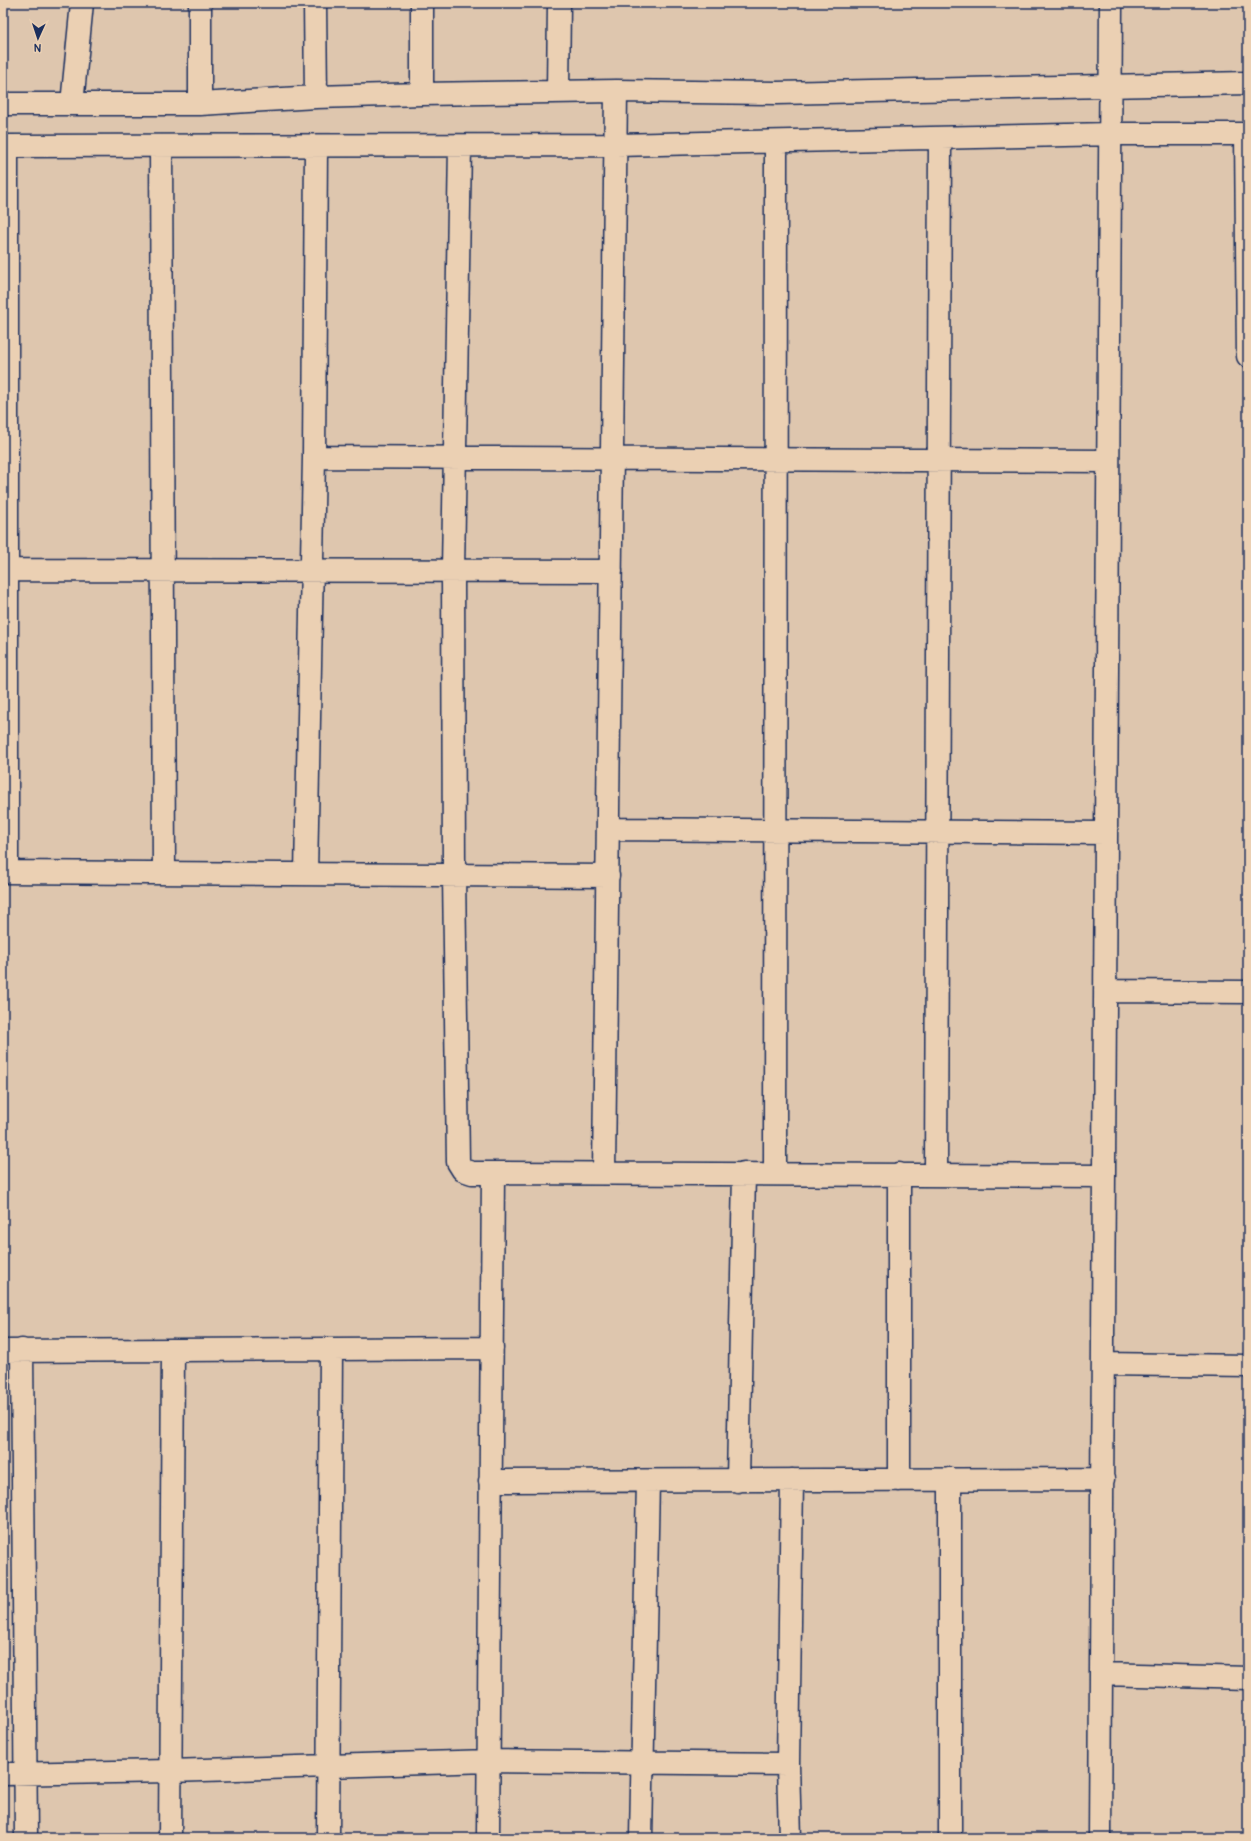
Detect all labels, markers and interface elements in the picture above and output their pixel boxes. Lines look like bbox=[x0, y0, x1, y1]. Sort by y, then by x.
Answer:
north arrow bbox=[18, 18, 58, 58]
text: N bbox=[33, 41, 42, 54]

